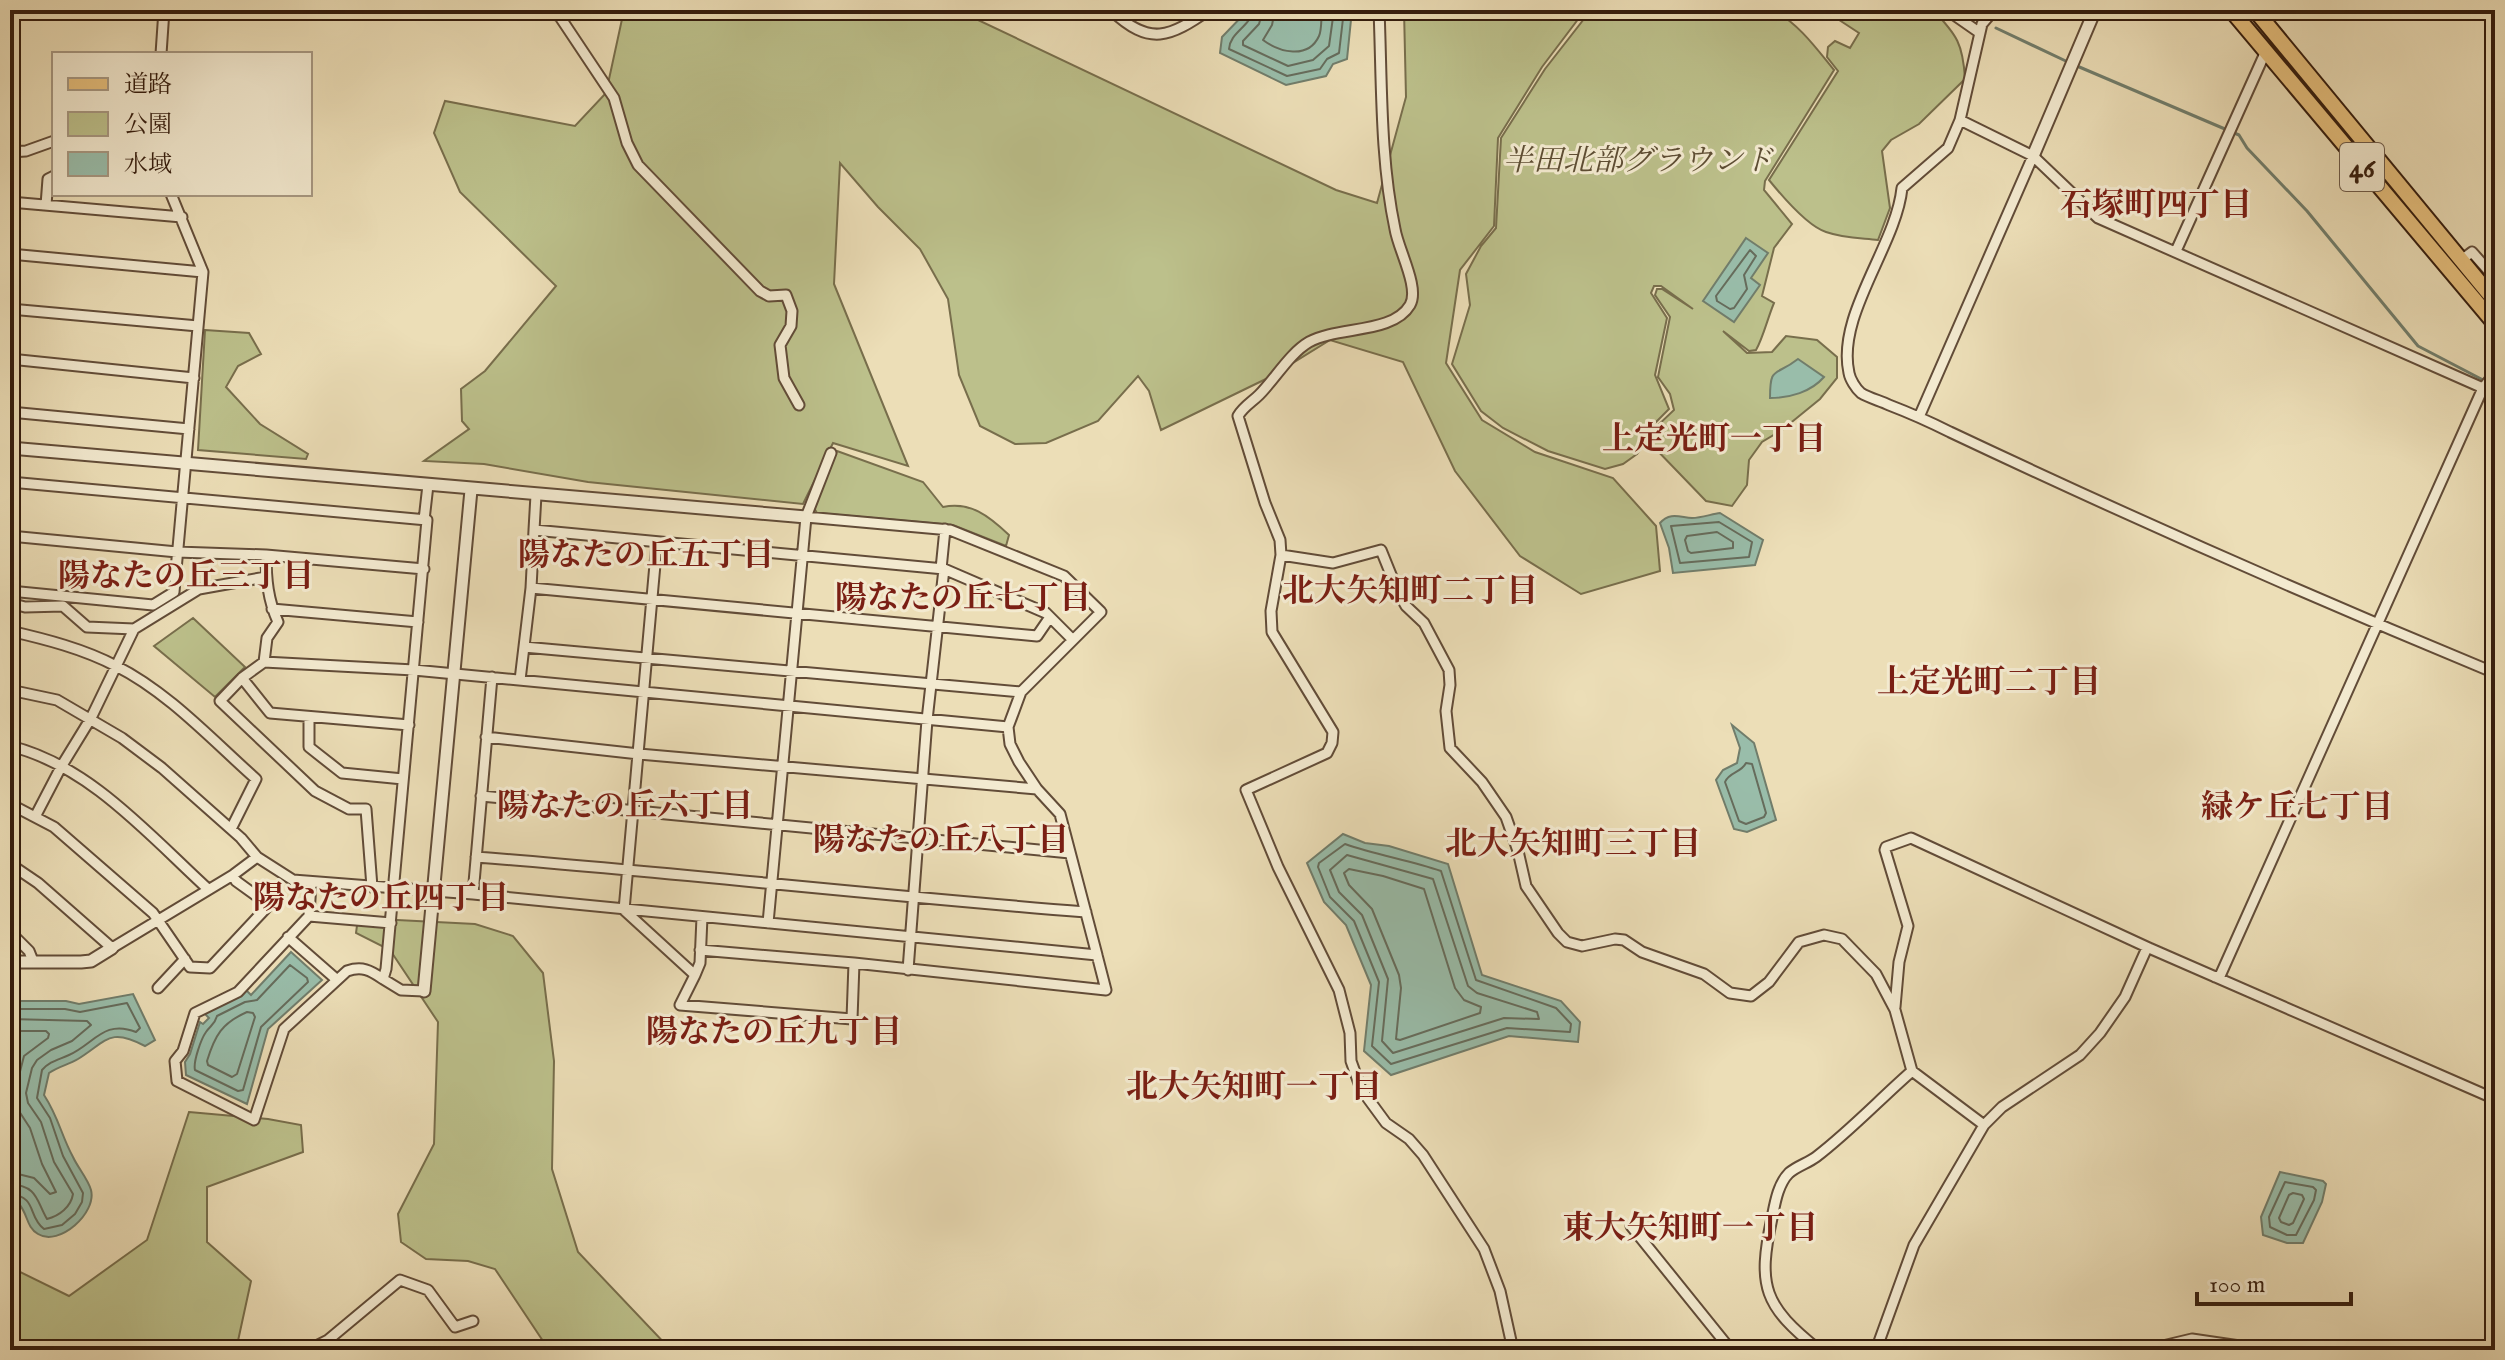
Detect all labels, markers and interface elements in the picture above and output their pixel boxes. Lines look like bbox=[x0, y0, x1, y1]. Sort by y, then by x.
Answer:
legend bbox=[52, 52, 312, 196]
text: 道路 bbox=[124, 70, 172, 101]
text: 公園 bbox=[124, 110, 172, 141]
park label: 半田北部グラウンド bbox=[1503, 143, 1774, 181]
road number: 46 bbox=[2340, 143, 2384, 191]
text: 水域 bbox=[124, 150, 172, 181]
district label: 石塚町四丁目 bbox=[2060, 186, 2252, 227]
district label: 上定光町一丁目 bbox=[1602, 420, 1826, 461]
district label: 陽なたの丘五丁目 bbox=[518, 536, 774, 577]
district label: 陽なたの丘三丁目 bbox=[58, 557, 314, 598]
district label: 北大矢知町二丁目 bbox=[1282, 572, 1538, 613]
district label: 陽なたの丘七丁目 bbox=[835, 579, 1091, 620]
district label: 上定光町二丁目 bbox=[1877, 663, 2101, 704]
district label: 陽なたの丘六丁目 bbox=[497, 787, 753, 828]
district label: 緑ケ丘七丁目 bbox=[2201, 788, 2393, 829]
district label: 陽なたの丘八丁目 bbox=[813, 821, 1069, 862]
district label: 北大矢知町三丁目 bbox=[1445, 825, 1701, 866]
district label: 陽なたの丘四丁目 bbox=[253, 879, 509, 920]
district label: 陽なたの丘九丁目 bbox=[646, 1013, 902, 1054]
district label: 北大矢知町一丁目 bbox=[1126, 1068, 1382, 1109]
district label: 東大矢知町一丁目 bbox=[1562, 1209, 1818, 1250]
scale bar bbox=[2197, 1256, 2351, 1306]
text: 100 m bbox=[2209, 1270, 2265, 1301]

